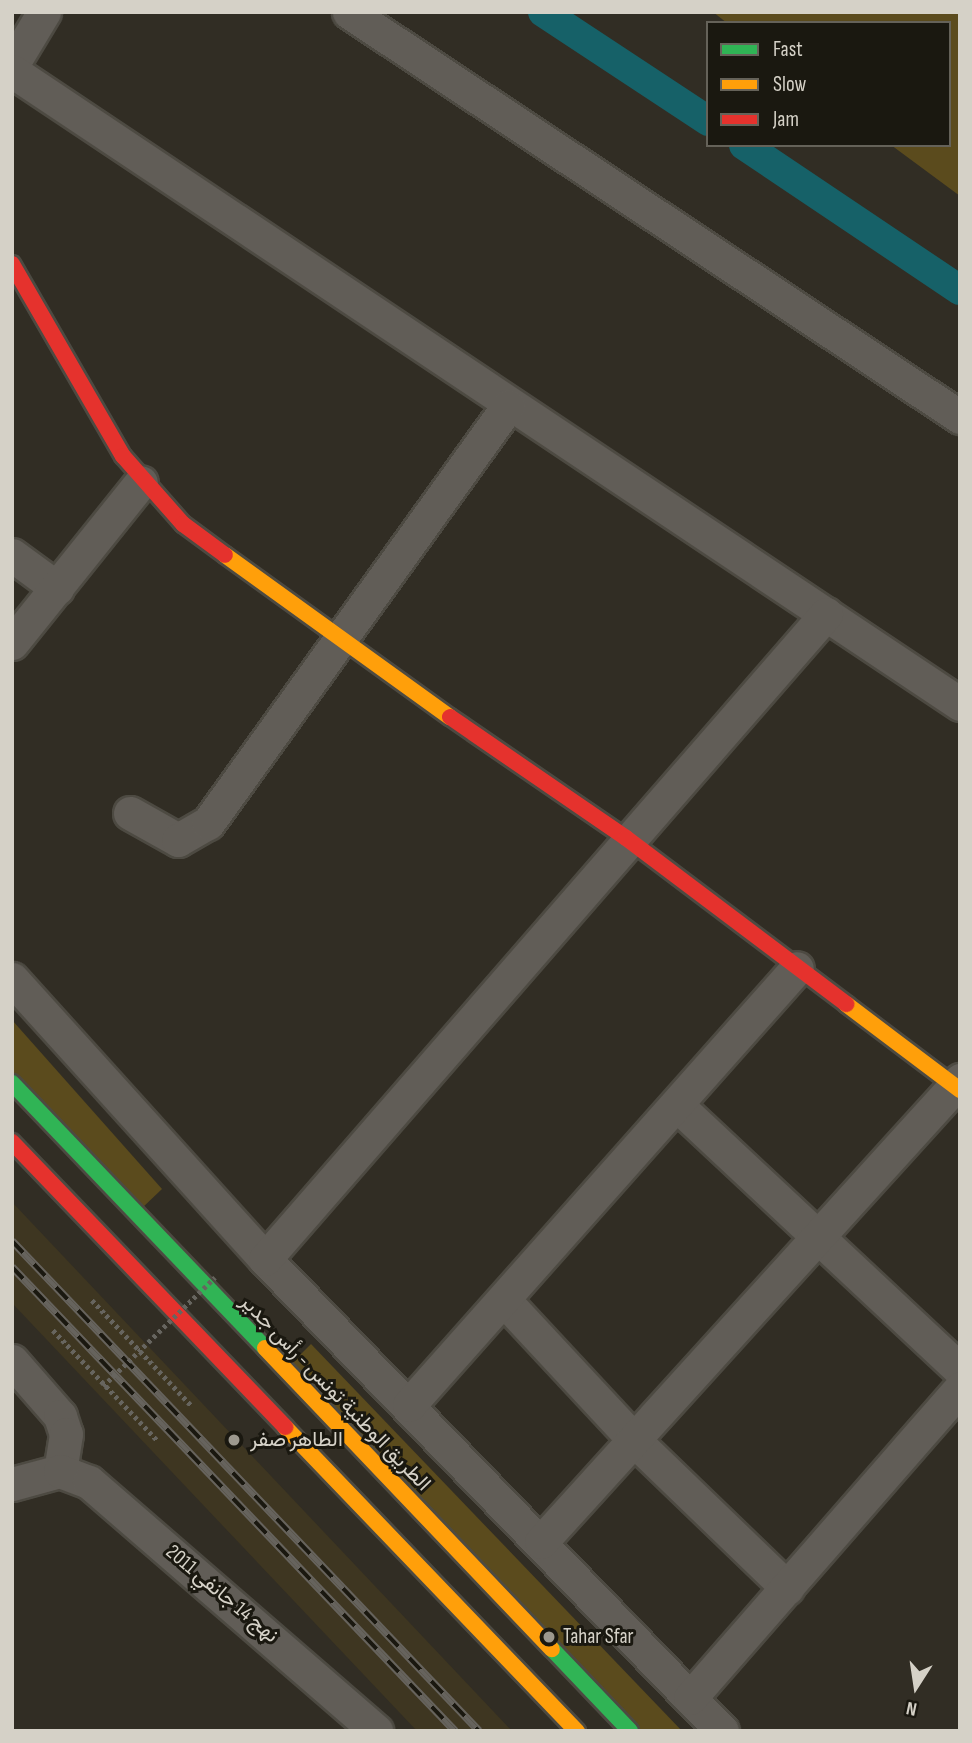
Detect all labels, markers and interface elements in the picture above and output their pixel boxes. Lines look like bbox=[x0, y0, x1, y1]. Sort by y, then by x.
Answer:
legend bbox=[706, 21, 951, 147]
text: Fast bbox=[773, 37, 803, 62]
text: Slow bbox=[773, 72, 806, 97]
text: Jam bbox=[773, 107, 799, 132]
street label: الطريق الوطنية تونس - رأس جدير bbox=[234, 1289, 436, 1497]
place label: الطاهر صفر bbox=[250, 1427, 343, 1453]
marker: الطاهر صفر bbox=[224, 1430, 244, 1450]
street label: نهج 14 جانفي 2011 bbox=[161, 1540, 283, 1648]
place label: Tahar Sfar bbox=[563, 1624, 634, 1650]
marker: Tahar Sfar bbox=[541, 1629, 557, 1645]
north arrow bbox=[881, 1652, 951, 1722]
text: N bbox=[904, 1696, 919, 1720]

